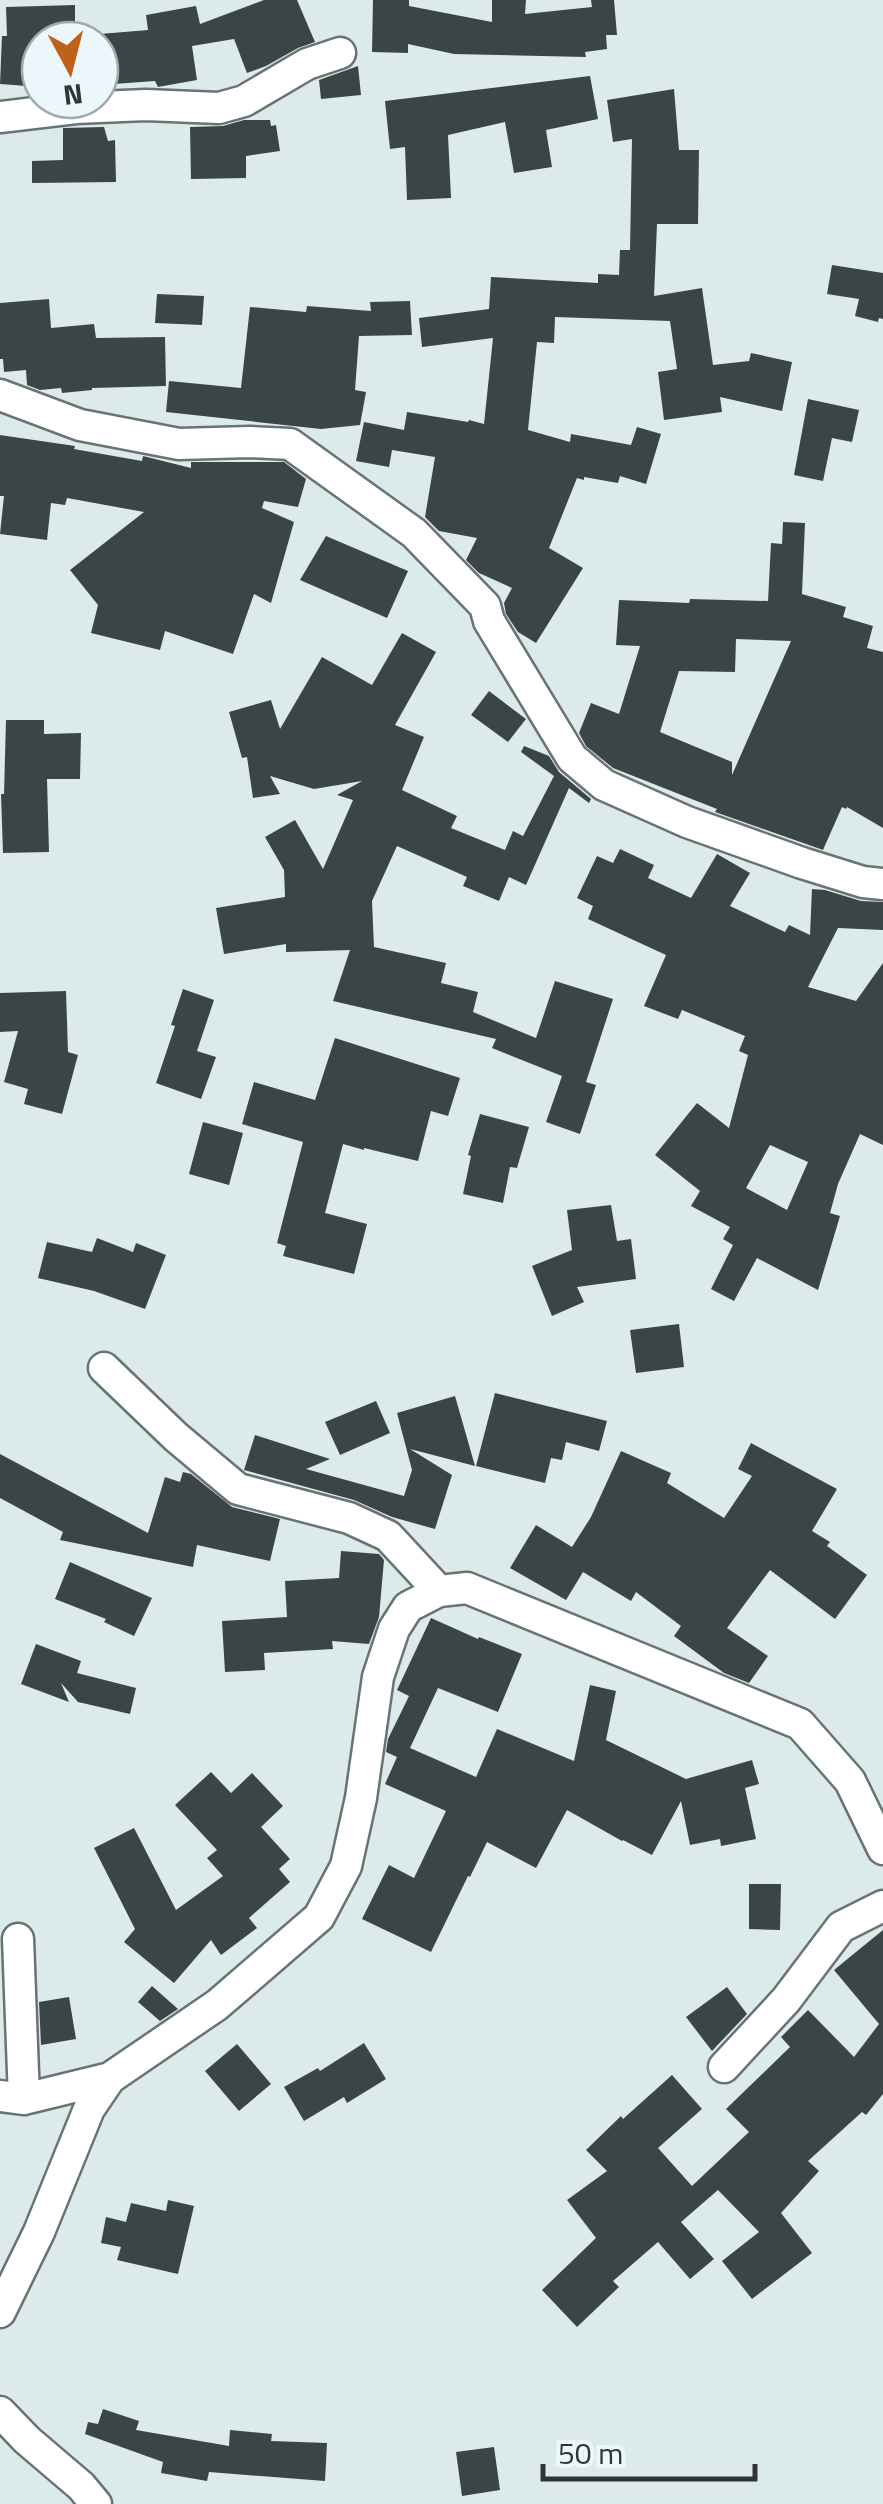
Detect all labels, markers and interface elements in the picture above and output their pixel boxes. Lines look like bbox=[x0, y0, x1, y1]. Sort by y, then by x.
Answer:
north arrow bbox=[20, 20, 120, 120]
text: N bbox=[61, 73, 85, 118]
scale bar bbox=[543, 2419, 756, 2481]
text: 50 m bbox=[558, 2430, 623, 2476]

